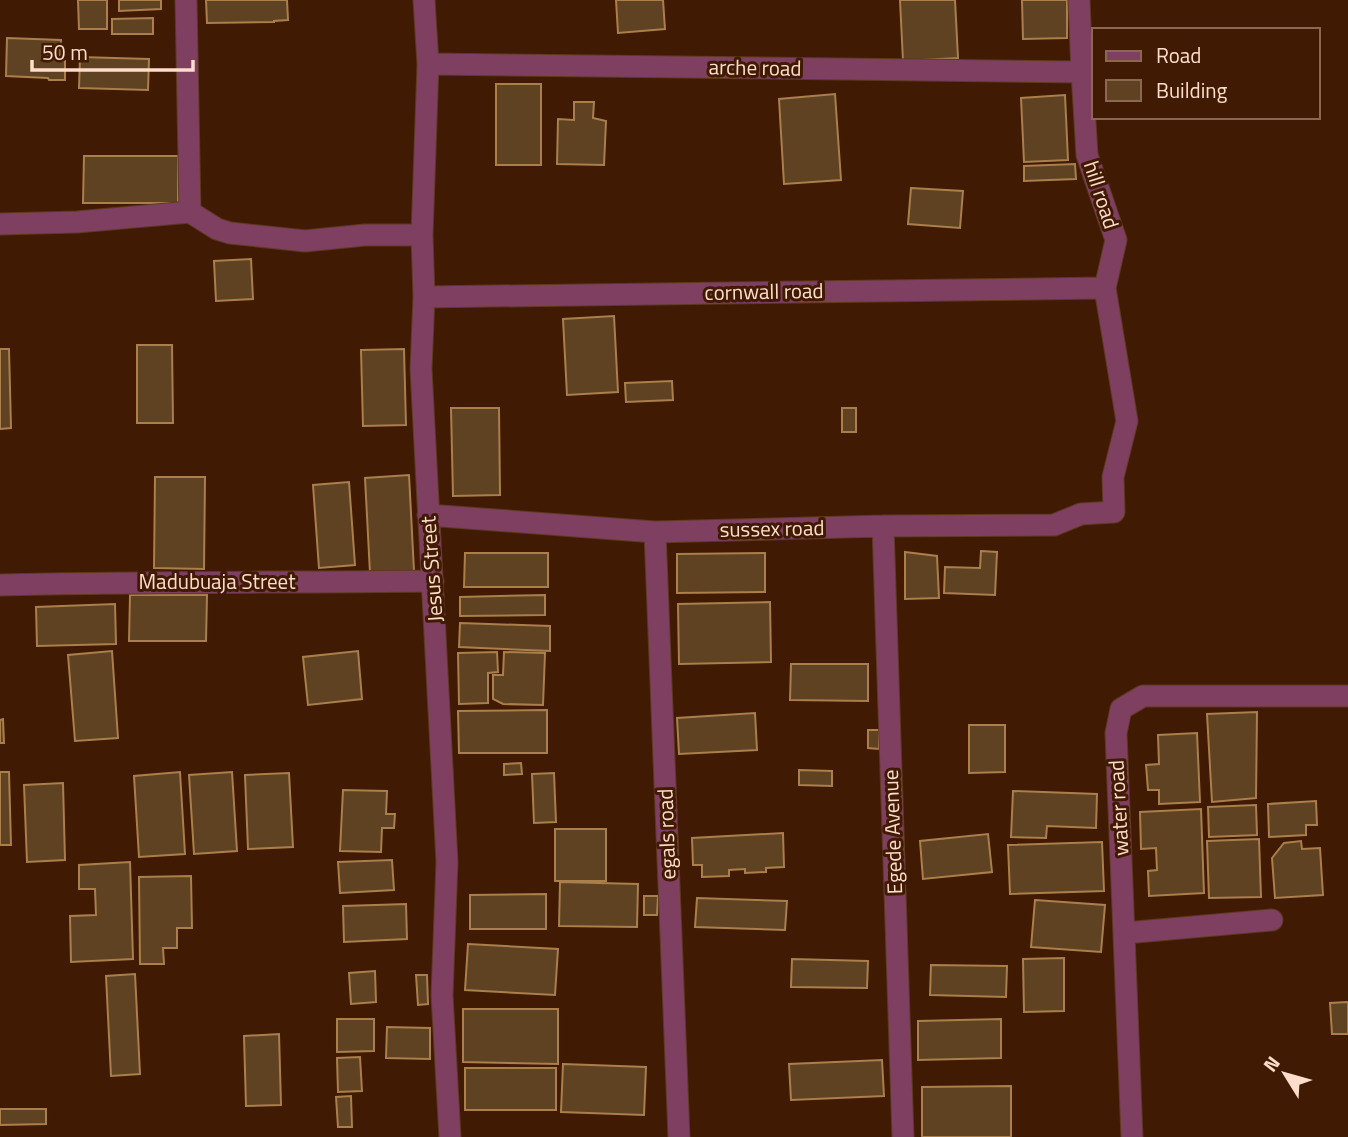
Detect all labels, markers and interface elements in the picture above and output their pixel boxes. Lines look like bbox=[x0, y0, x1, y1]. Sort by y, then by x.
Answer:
scale bar bbox=[32, 28, 192, 72]
legend bbox=[1092, 28, 1320, 119]
text: 50 m bbox=[42, 36, 88, 68]
text: Road bbox=[1156, 39, 1201, 71]
street label: arche road bbox=[708, 50, 802, 84]
text: Building bbox=[1156, 74, 1228, 106]
street label: hill road bbox=[1076, 156, 1128, 233]
street label: cornwall road bbox=[704, 274, 824, 308]
street label: sussex road bbox=[719, 511, 825, 545]
street label: Jesus Street bbox=[411, 514, 451, 623]
street label: Madubuaja Street bbox=[138, 565, 296, 597]
street label: water road bbox=[1100, 759, 1136, 857]
street label: Egede Avenue bbox=[874, 769, 910, 895]
street label: egals road bbox=[648, 788, 684, 880]
north arrow bbox=[1250, 1039, 1320, 1109]
text: N bbox=[1255, 1049, 1287, 1077]

